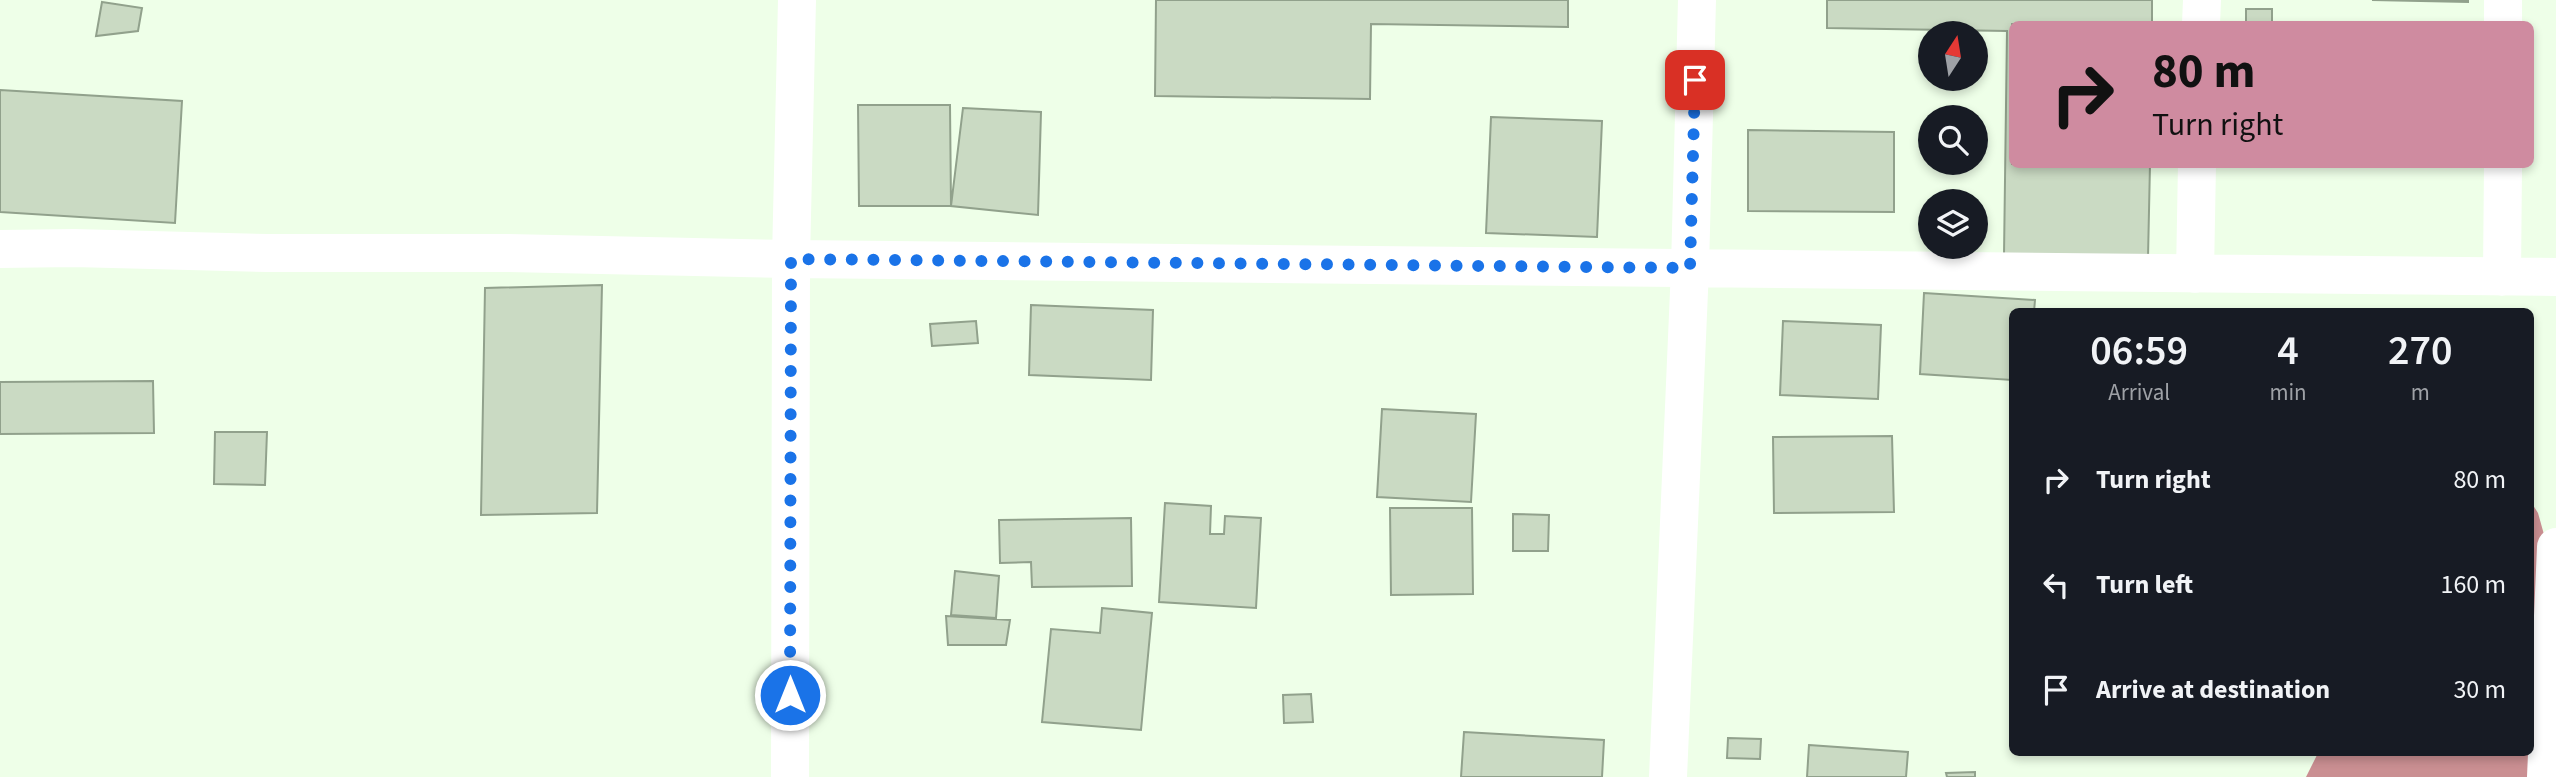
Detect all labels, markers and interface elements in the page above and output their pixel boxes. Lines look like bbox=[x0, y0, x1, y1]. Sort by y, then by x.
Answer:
north arrow bbox=[1918, 21, 1988, 91]
map controls bbox=[1918, 21, 1988, 259]
text: 80 m bbox=[2152, 37, 2256, 107]
icon: right bbox=[2037, 49, 2128, 140]
pin bbox=[1665, 50, 1725, 110]
icon: arrive bbox=[1676, 61, 1714, 99]
text: Turn right bbox=[2152, 102, 2283, 148]
button: search bbox=[1918, 105, 1988, 175]
button: layers bbox=[1918, 189, 1988, 259]
text: 06:59 bbox=[2090, 321, 2188, 381]
text: 4 bbox=[2277, 321, 2299, 381]
text: 270 bbox=[2388, 321, 2453, 381]
text: Arrival bbox=[2108, 376, 2170, 409]
text: min bbox=[2269, 376, 2307, 409]
text: m bbox=[2411, 376, 2430, 409]
icon: right bbox=[2037, 461, 2075, 499]
text: Turn right bbox=[2096, 461, 2211, 498]
text: 80 m bbox=[2453, 461, 2506, 498]
icon: left bbox=[2037, 566, 2075, 604]
text: Turn left bbox=[2096, 566, 2193, 603]
text: 160 m bbox=[2440, 566, 2506, 603]
position arrow bbox=[753, 658, 827, 732]
icon: arrive bbox=[2037, 671, 2075, 709]
text: Arrive at destination bbox=[2096, 671, 2330, 708]
text: 30 m bbox=[2453, 671, 2506, 708]

